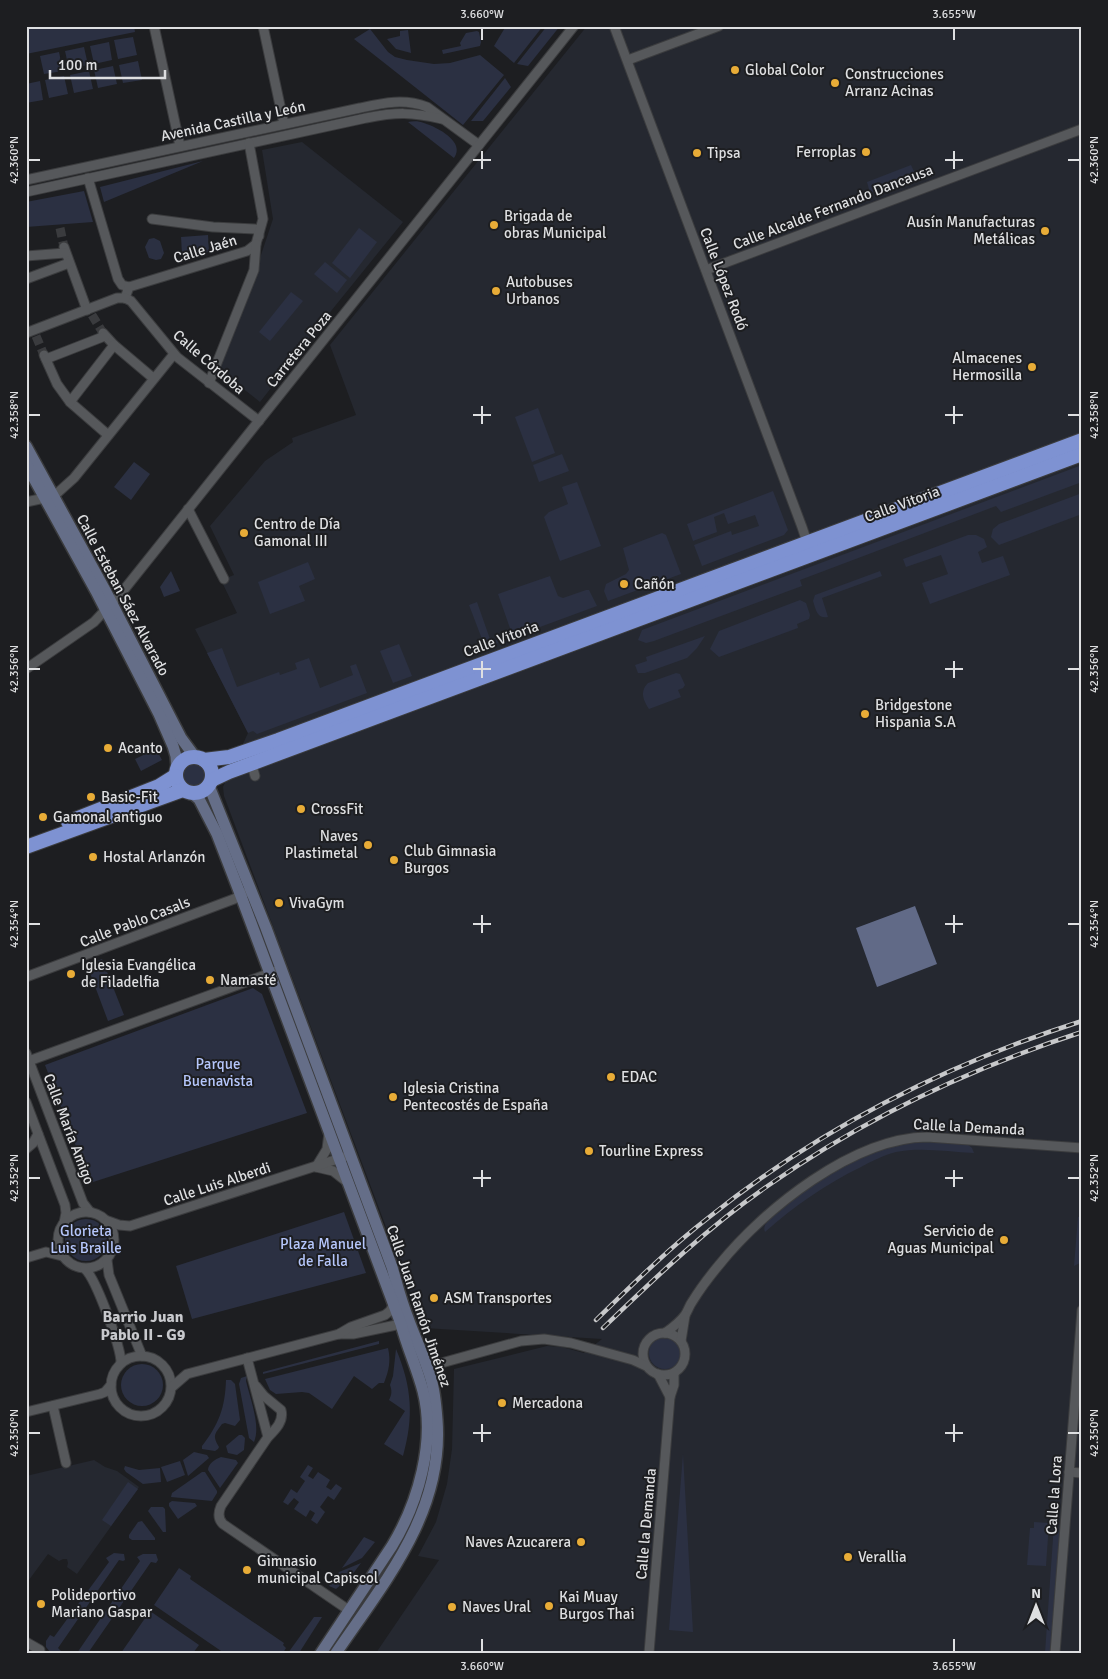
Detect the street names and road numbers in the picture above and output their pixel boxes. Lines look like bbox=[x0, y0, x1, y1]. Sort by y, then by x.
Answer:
street label: Avenida Castilla y León bbox=[159, 97, 307, 145]
street label: Calle Alcalde Fernando Dancausa bbox=[730, 160, 936, 254]
street label: Calle López Rodó bbox=[696, 225, 752, 333]
street label: Calle Jaén bbox=[171, 231, 239, 267]
street label: Carretera Poza bbox=[263, 307, 335, 391]
street label: Calle Córdoba bbox=[169, 326, 249, 398]
street label: Calle Vitoria bbox=[862, 482, 942, 526]
street label: Calle Esteban Sáez Alvarado bbox=[73, 511, 173, 679]
street label: Calle Vitoria bbox=[461, 617, 541, 661]
street label: Calle Pablo Casals bbox=[77, 893, 193, 951]
street label: Calle María Amigo bbox=[40, 1071, 98, 1187]
street label: Calle la Demanda bbox=[913, 1115, 1025, 1139]
street label: Calle Luis Alberdi bbox=[161, 1158, 273, 1210]
street label: Calle Juan Ramón Jiménez bbox=[383, 1223, 455, 1390]
street label: Calle la Lora bbox=[1042, 1455, 1066, 1535]
street label: Calle la Demanda bbox=[632, 1468, 660, 1580]

